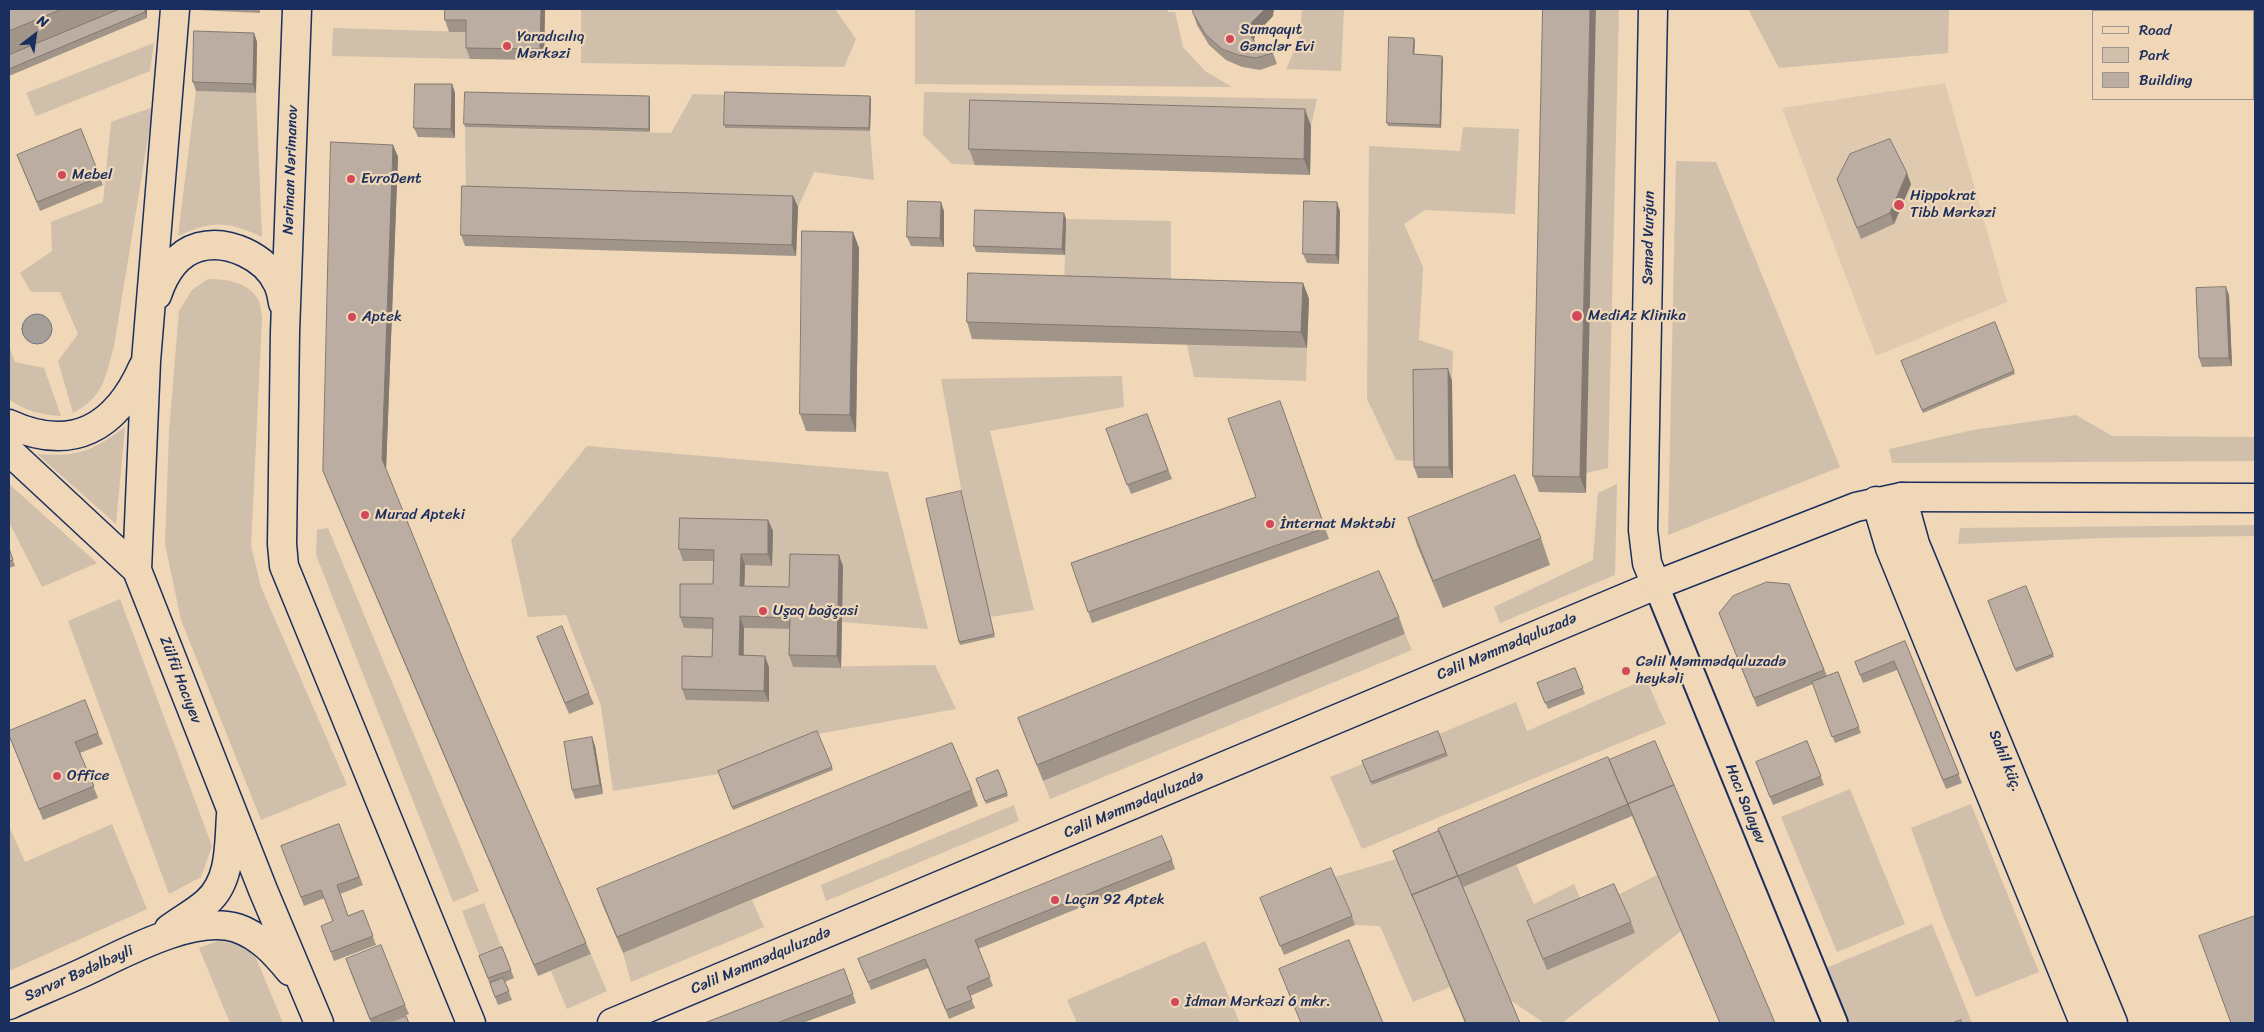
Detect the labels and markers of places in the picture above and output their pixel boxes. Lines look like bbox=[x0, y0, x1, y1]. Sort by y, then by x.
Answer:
place label: Sumqayıt Gənclər Evi bbox=[1240, 21, 1314, 56]
place label: Yaradıcılıq Mərkəzi bbox=[517, 28, 584, 63]
marker: Sumqayıt Gənclər Evi bbox=[1224, 33, 1236, 45]
marker: Yaradıcılıq Mərkəzi bbox=[501, 40, 513, 52]
place label: Mebel bbox=[72, 166, 112, 184]
marker: Mebel bbox=[56, 169, 68, 181]
place label: EvroDent bbox=[361, 170, 421, 188]
marker: EvroDent bbox=[345, 173, 357, 185]
place label: Hippokrat Tibb Mərkəzi bbox=[1910, 187, 1996, 222]
marker: Hippokrat Tibb Mərkəzi bbox=[1892, 198, 1906, 212]
place label: MediAz Klinika bbox=[1588, 307, 1686, 325]
place label: Aptek bbox=[362, 308, 402, 326]
marker: MediAz Klinika bbox=[1570, 309, 1584, 323]
marker: Aptek bbox=[346, 311, 358, 323]
place label: Murad Apteki bbox=[375, 506, 465, 524]
marker: Murad Apteki bbox=[359, 509, 371, 521]
place label: İnternat Məktəbi bbox=[1280, 515, 1395, 533]
marker: İnternat Məktəbi bbox=[1264, 518, 1276, 530]
place label: Uşaq bağçasi bbox=[773, 602, 858, 620]
marker: Uşaq bağçasi bbox=[757, 605, 769, 617]
place label: Cəlil Məmmədquluzadə heykəli bbox=[1636, 653, 1786, 688]
marker: Cəlil Məmmədquluzadə heykəli bbox=[1620, 665, 1632, 677]
place label: Office bbox=[67, 767, 109, 785]
marker: Office bbox=[51, 770, 63, 782]
place label: Laçın 92 Aptek bbox=[1065, 891, 1165, 909]
marker: Laçın 92 Aptek bbox=[1049, 894, 1061, 906]
place label: İdman Mәrkәzi 6 mkr. bbox=[1185, 993, 1331, 1011]
marker: İdman Mәrkәzi 6 mkr. bbox=[1169, 996, 1181, 1008]

